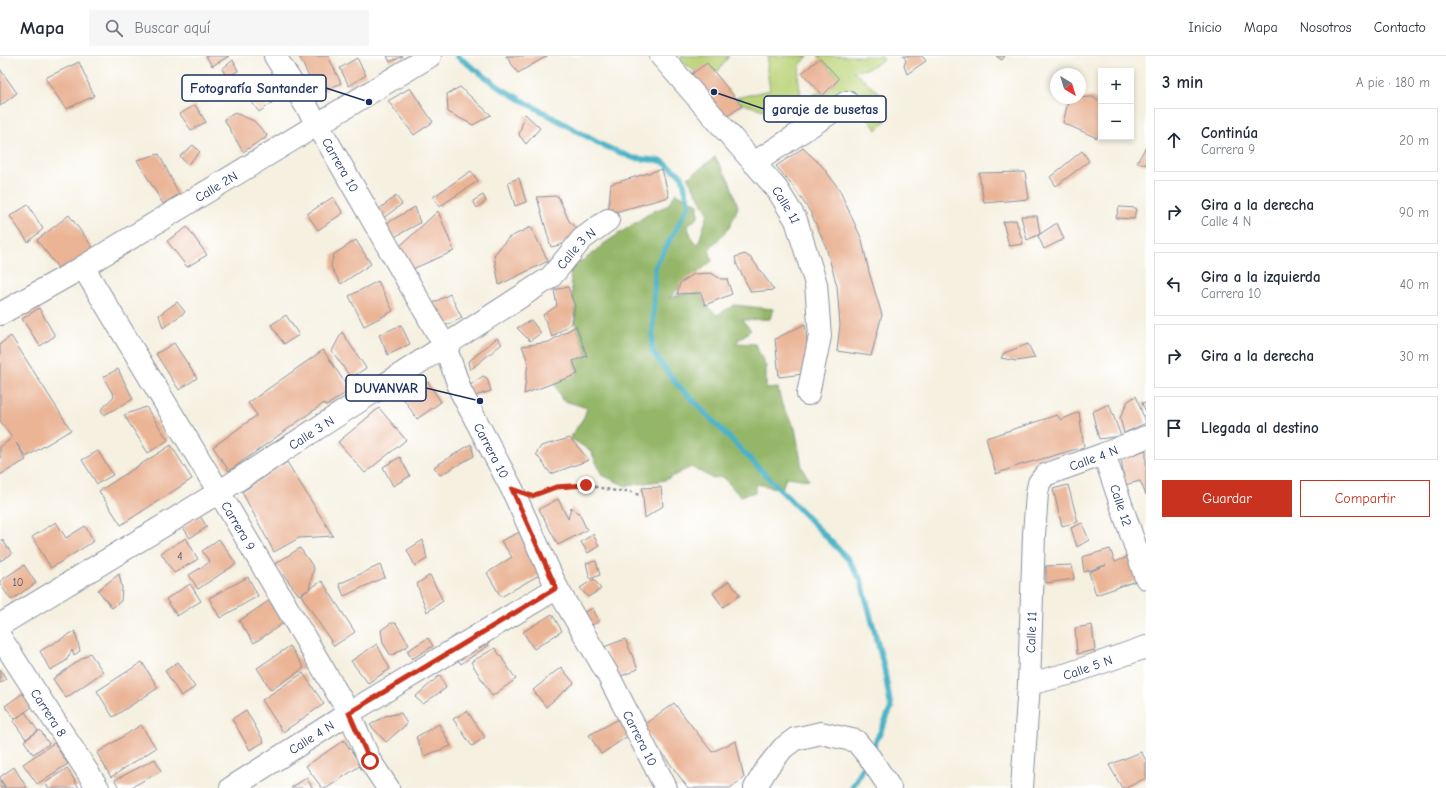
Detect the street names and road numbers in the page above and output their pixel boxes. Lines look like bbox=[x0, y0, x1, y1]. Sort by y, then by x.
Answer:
street label: Carrera 10 bbox=[319, 135, 362, 195]
street label: Calle 2N bbox=[192, 168, 240, 205]
street label: Calle 11 bbox=[769, 183, 804, 225]
street label: Calle 3 N bbox=[554, 225, 598, 272]
street label: Calle 3 N bbox=[286, 413, 337, 453]
street label: Carrera 10 bbox=[471, 421, 512, 481]
street label: Calle 4 N bbox=[1067, 442, 1120, 474]
street label: Calle 12 bbox=[1107, 482, 1135, 528]
street label: Carrera 9 bbox=[218, 499, 259, 553]
street label: Calle 11 bbox=[1023, 611, 1039, 653]
street label: Calle 5 N bbox=[1062, 652, 1114, 683]
street label: Carrera 8 bbox=[28, 686, 70, 740]
street label: Carrera 10 bbox=[619, 708, 660, 769]
street label: Calle 4 N bbox=[286, 718, 337, 757]

